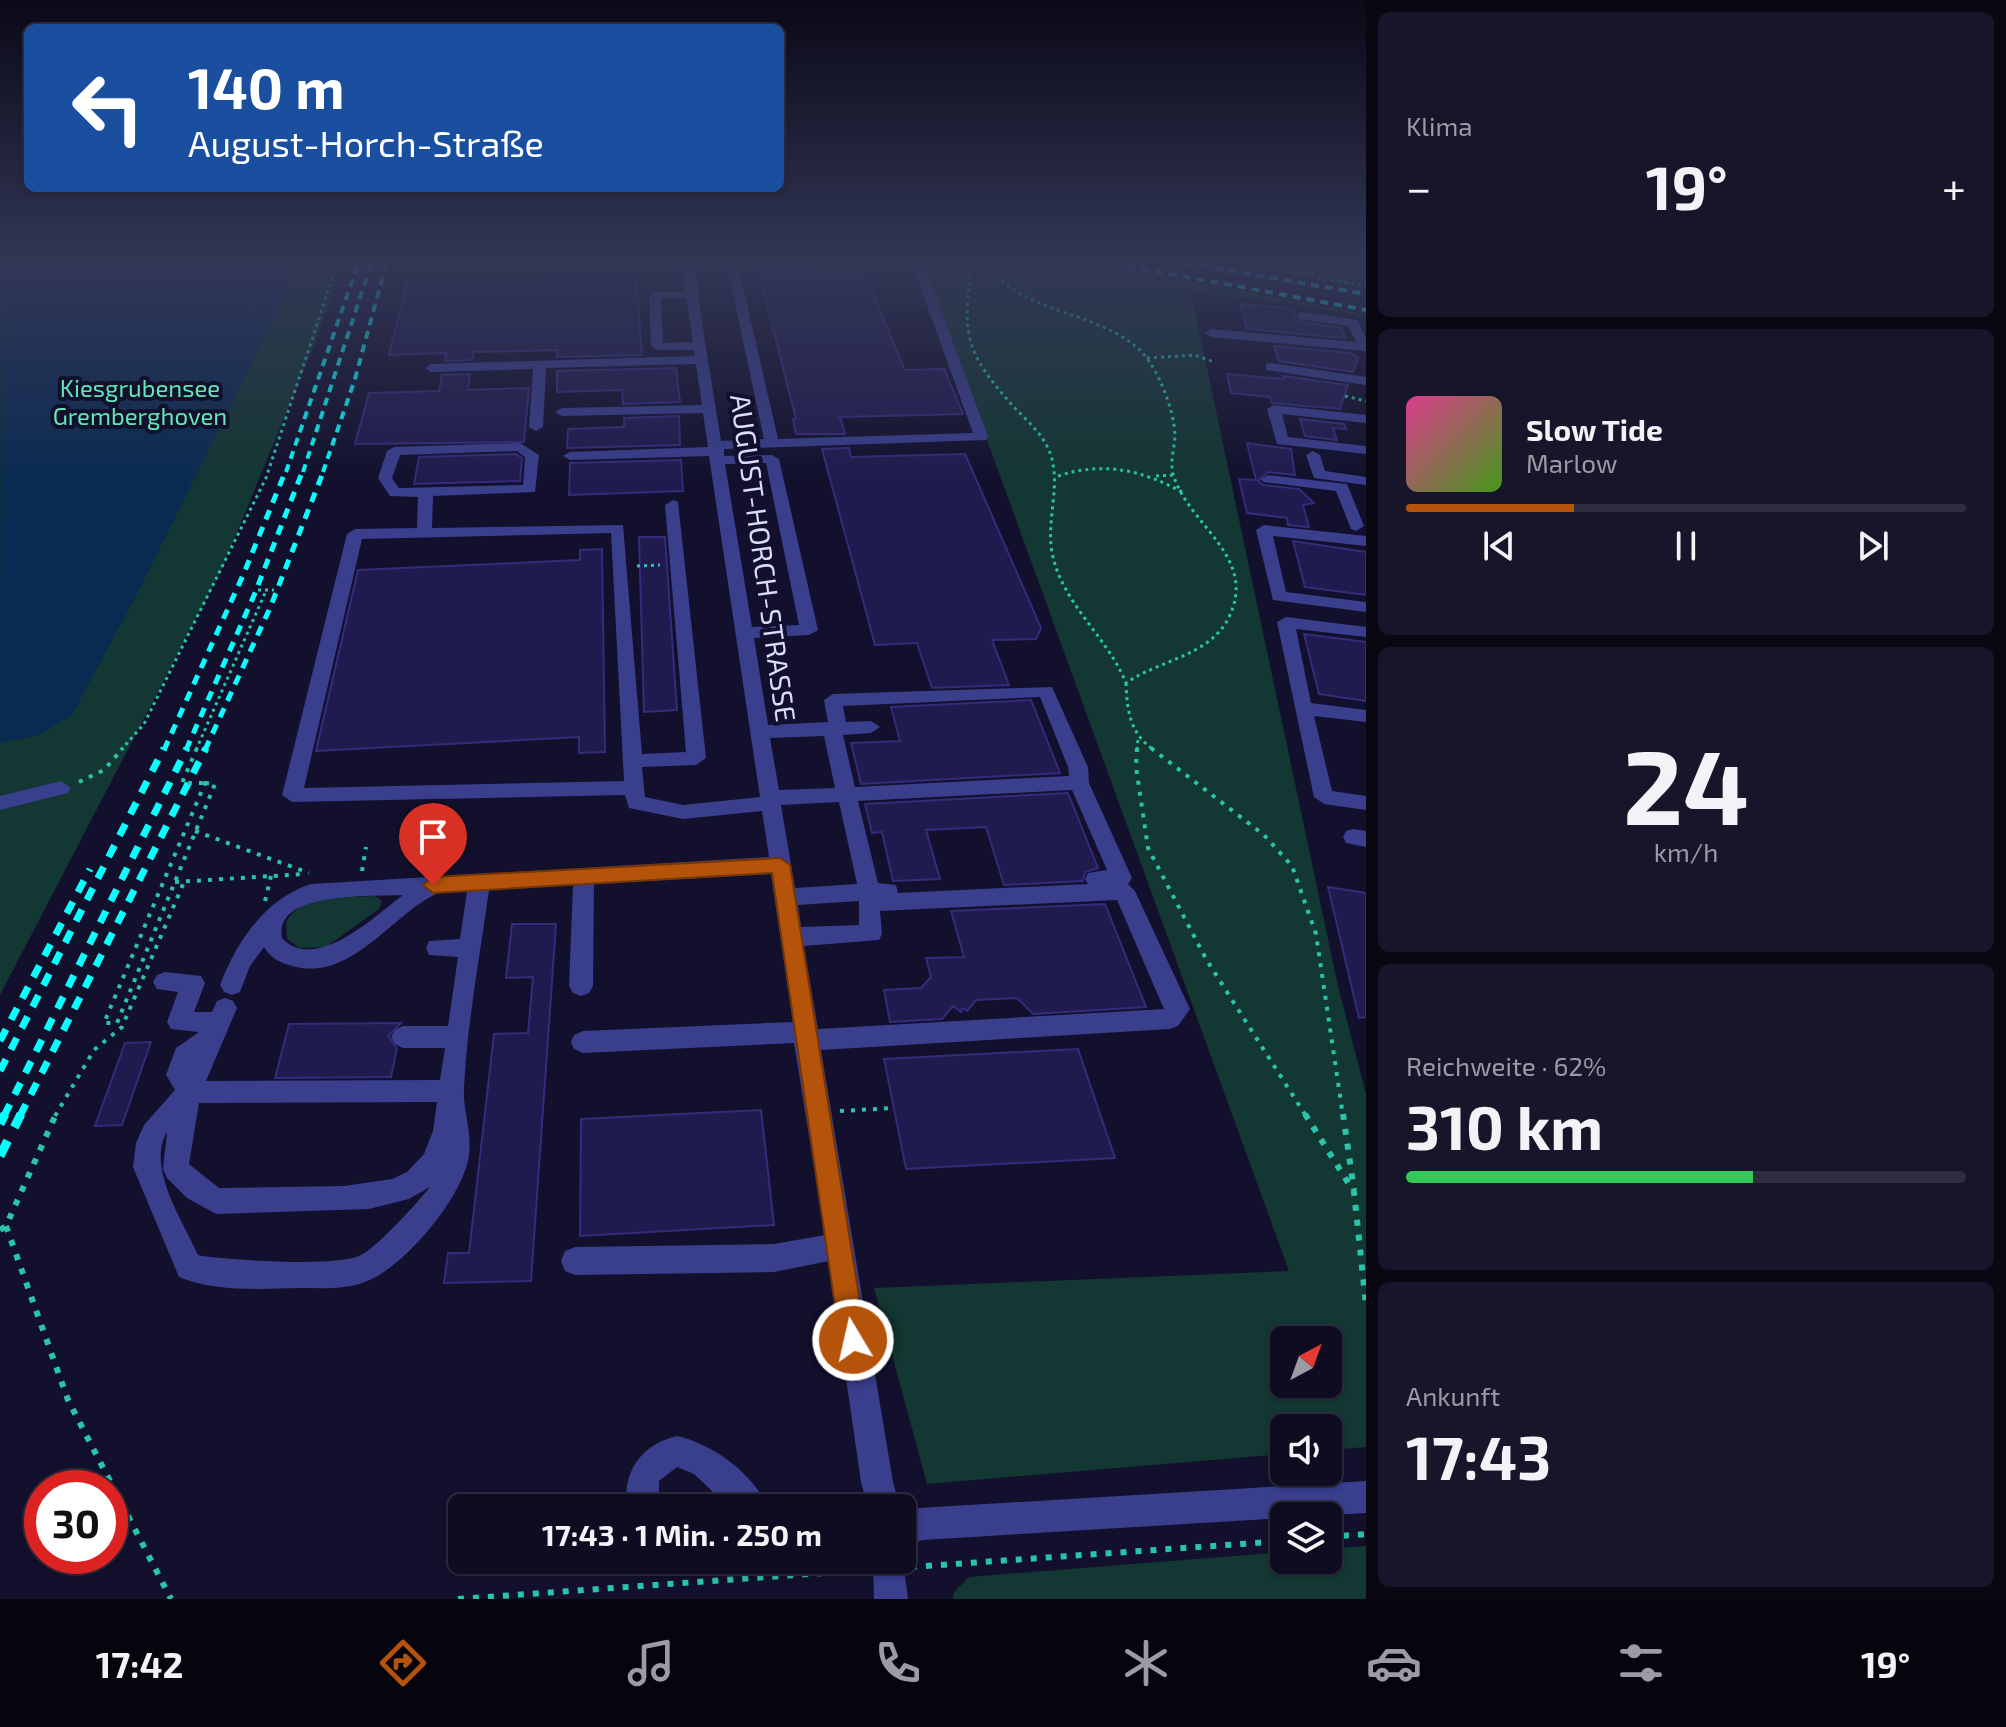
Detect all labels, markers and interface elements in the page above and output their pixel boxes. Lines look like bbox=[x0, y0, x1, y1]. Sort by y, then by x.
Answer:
text: 140 m bbox=[188, 53, 345, 120]
icon: left bbox=[56, 56, 160, 160]
text: Klima bbox=[1406, 110, 1473, 141]
text: August-Horch-Straße bbox=[188, 121, 544, 164]
text: 19° bbox=[1646, 150, 1728, 222]
text: − bbox=[1406, 160, 1432, 213]
text: + bbox=[1942, 160, 1966, 213]
park label: Kiesgrubensee Gremberghoven bbox=[53, 373, 227, 430]
street label: AUGUST-HORCH-STRASSE bbox=[724, 392, 804, 724]
text: Slow Tide bbox=[1526, 411, 1663, 447]
text: Marlow bbox=[1526, 447, 1617, 478]
icon: previous bbox=[1477, 524, 1521, 568]
icon: pause bbox=[1664, 524, 1708, 568]
icon: next bbox=[1851, 524, 1895, 568]
text: 24 bbox=[1623, 721, 1749, 846]
pin bbox=[399, 803, 467, 885]
icon: arrive bbox=[411, 815, 455, 859]
text: km/h bbox=[1654, 836, 1718, 867]
text: Reichweite · 62% bbox=[1406, 1050, 1606, 1081]
text: 310 km bbox=[1406, 1090, 1603, 1162]
position arrow bbox=[811, 1298, 895, 1382]
north arrow bbox=[1270, 1326, 1342, 1398]
map controls bbox=[1270, 1326, 1342, 1574]
text: Ankunft bbox=[1406, 1380, 1500, 1411]
button: sound bbox=[1270, 1414, 1342, 1486]
text: 17:43 bbox=[1406, 1420, 1551, 1492]
speed limit sign: 30 bbox=[24, 1470, 128, 1574]
button: layers bbox=[1270, 1502, 1342, 1574]
text: 17:43 · 1 Min. · 250 m bbox=[542, 1516, 822, 1552]
icon: directions bbox=[375, 1635, 431, 1691]
icon: music bbox=[623, 1635, 679, 1691]
icon: phone bbox=[870, 1635, 926, 1691]
icon: climate bbox=[1118, 1635, 1174, 1691]
icon: car bbox=[1366, 1635, 1422, 1691]
icon: filters bbox=[1613, 1635, 1669, 1691]
text: 17:42 bbox=[96, 1642, 183, 1685]
text: 19° bbox=[1861, 1642, 1910, 1685]

